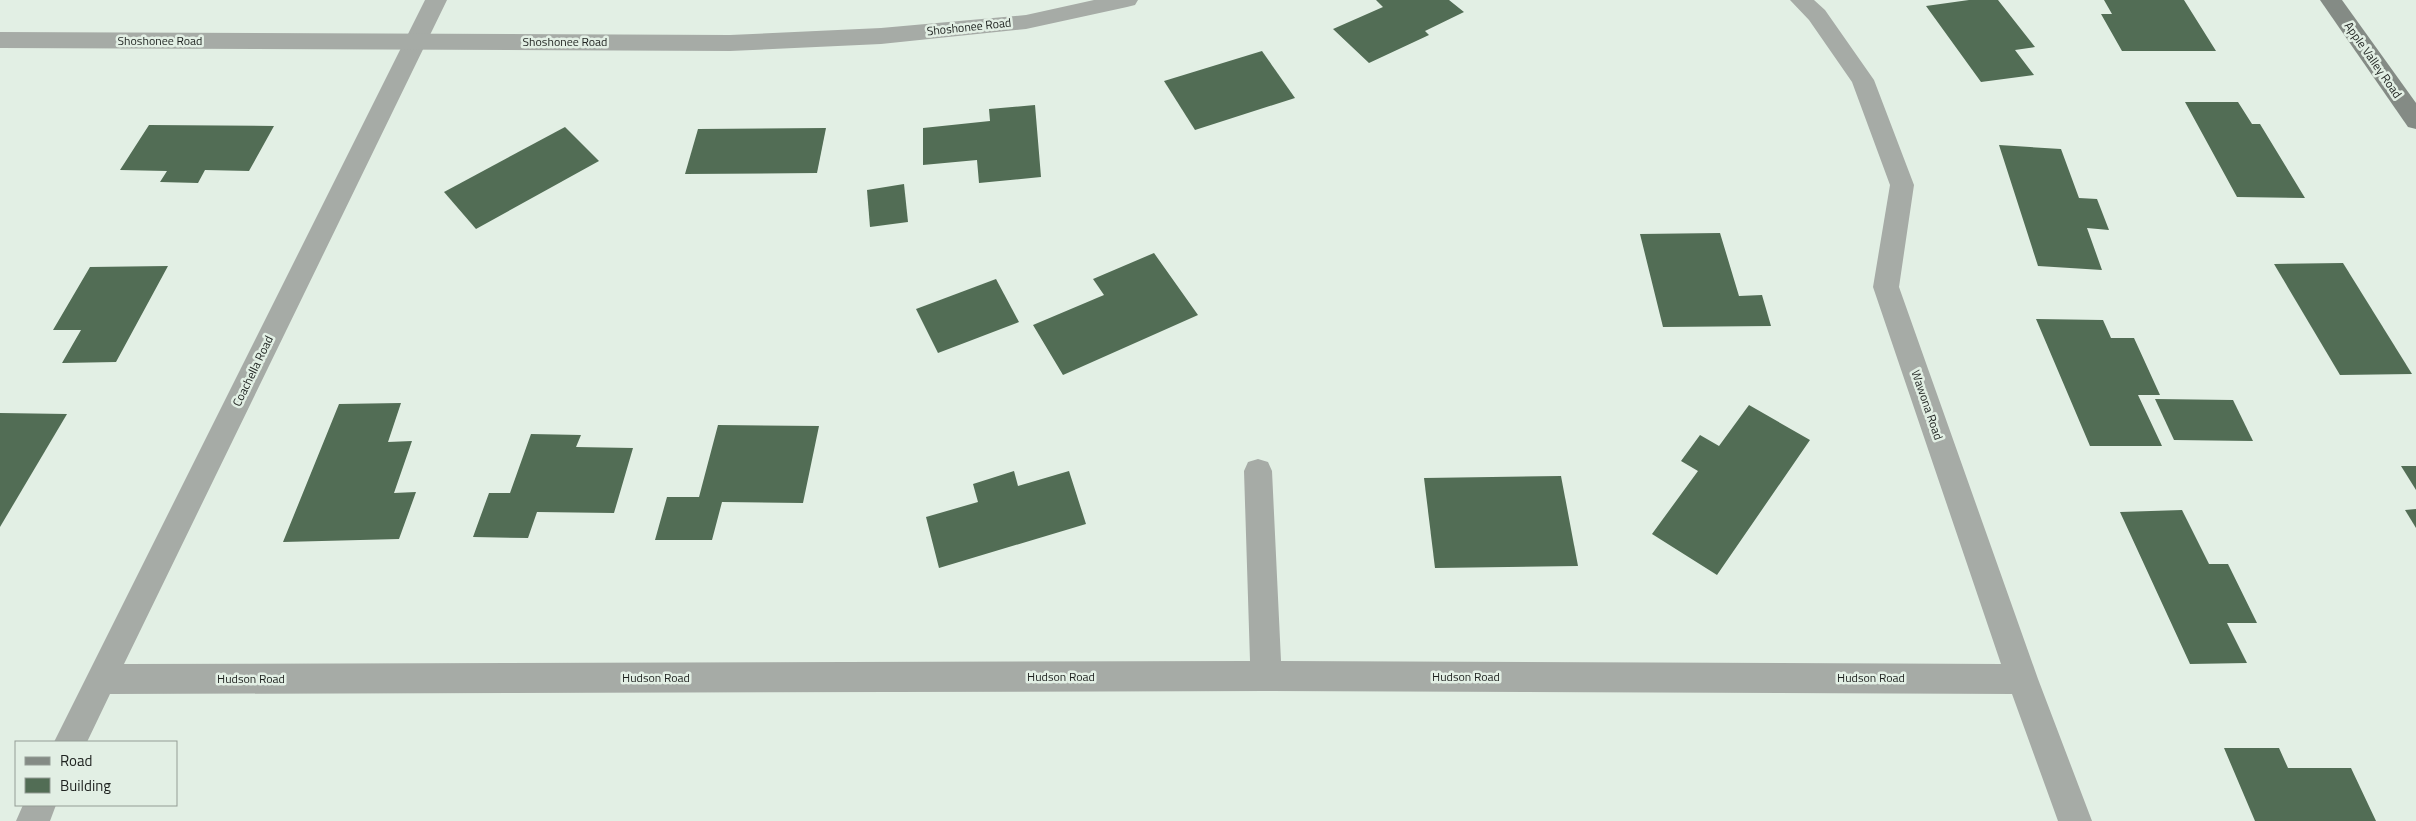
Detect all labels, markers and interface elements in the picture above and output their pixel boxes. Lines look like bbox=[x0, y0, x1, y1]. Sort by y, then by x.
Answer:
street label: Shoshonee Road bbox=[926, 13, 1012, 40]
street label: Apple Valley Road bbox=[2340, 17, 2407, 102]
street label: Shoshonee Road bbox=[118, 31, 202, 50]
street label: Shoshonee Road bbox=[523, 32, 607, 51]
street label: Coachella Road bbox=[227, 332, 278, 409]
street label: Wawona Road bbox=[1907, 367, 1948, 442]
street label: Hudson Road bbox=[1027, 667, 1095, 686]
street label: Hudson Road bbox=[1432, 667, 1500, 686]
street label: Hudson Road bbox=[622, 668, 690, 687]
street label: Hudson Road bbox=[1837, 668, 1905, 687]
street label: Hudson Road bbox=[217, 669, 285, 688]
legend bbox=[15, 741, 178, 806]
text: Road bbox=[60, 749, 92, 772]
text: Building bbox=[60, 774, 111, 797]

